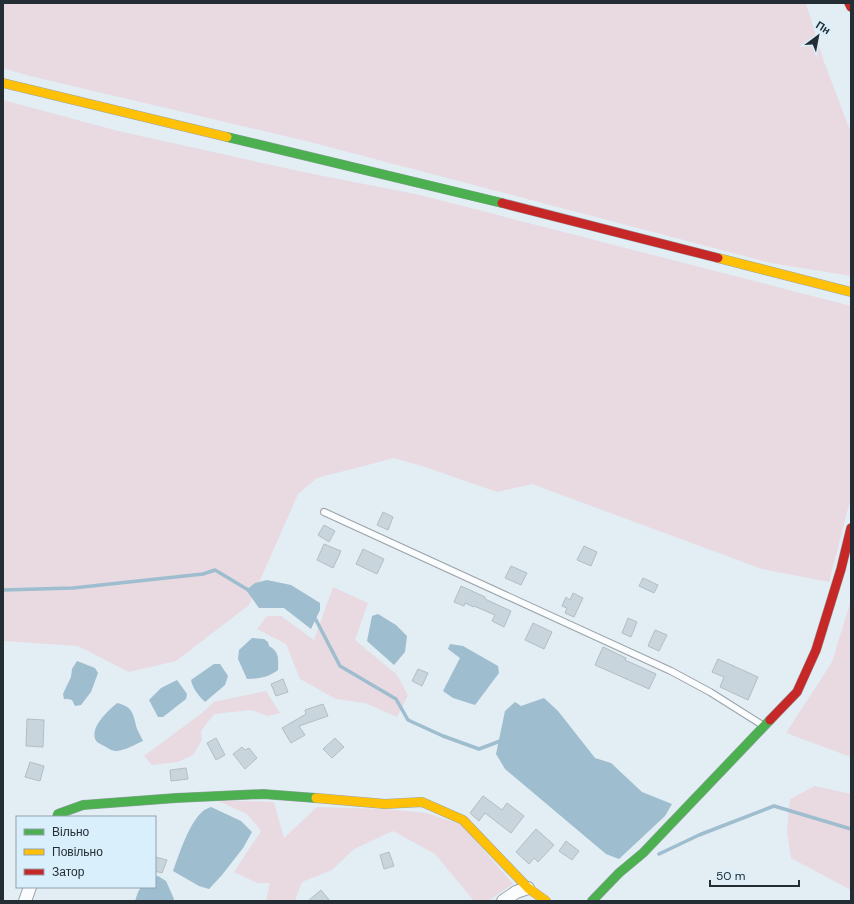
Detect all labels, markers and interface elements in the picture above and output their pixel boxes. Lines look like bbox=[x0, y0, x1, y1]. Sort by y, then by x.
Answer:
north arrow bbox=[798, 16, 838, 56]
text: Пн bbox=[813, 18, 833, 37]
legend bbox=[16, 816, 156, 888]
text: Вільно bbox=[52, 824, 90, 840]
text: Повільно bbox=[52, 844, 103, 860]
scale bar bbox=[710, 862, 799, 888]
text: Затор bbox=[52, 864, 85, 880]
text: 50 m bbox=[716, 868, 745, 884]

